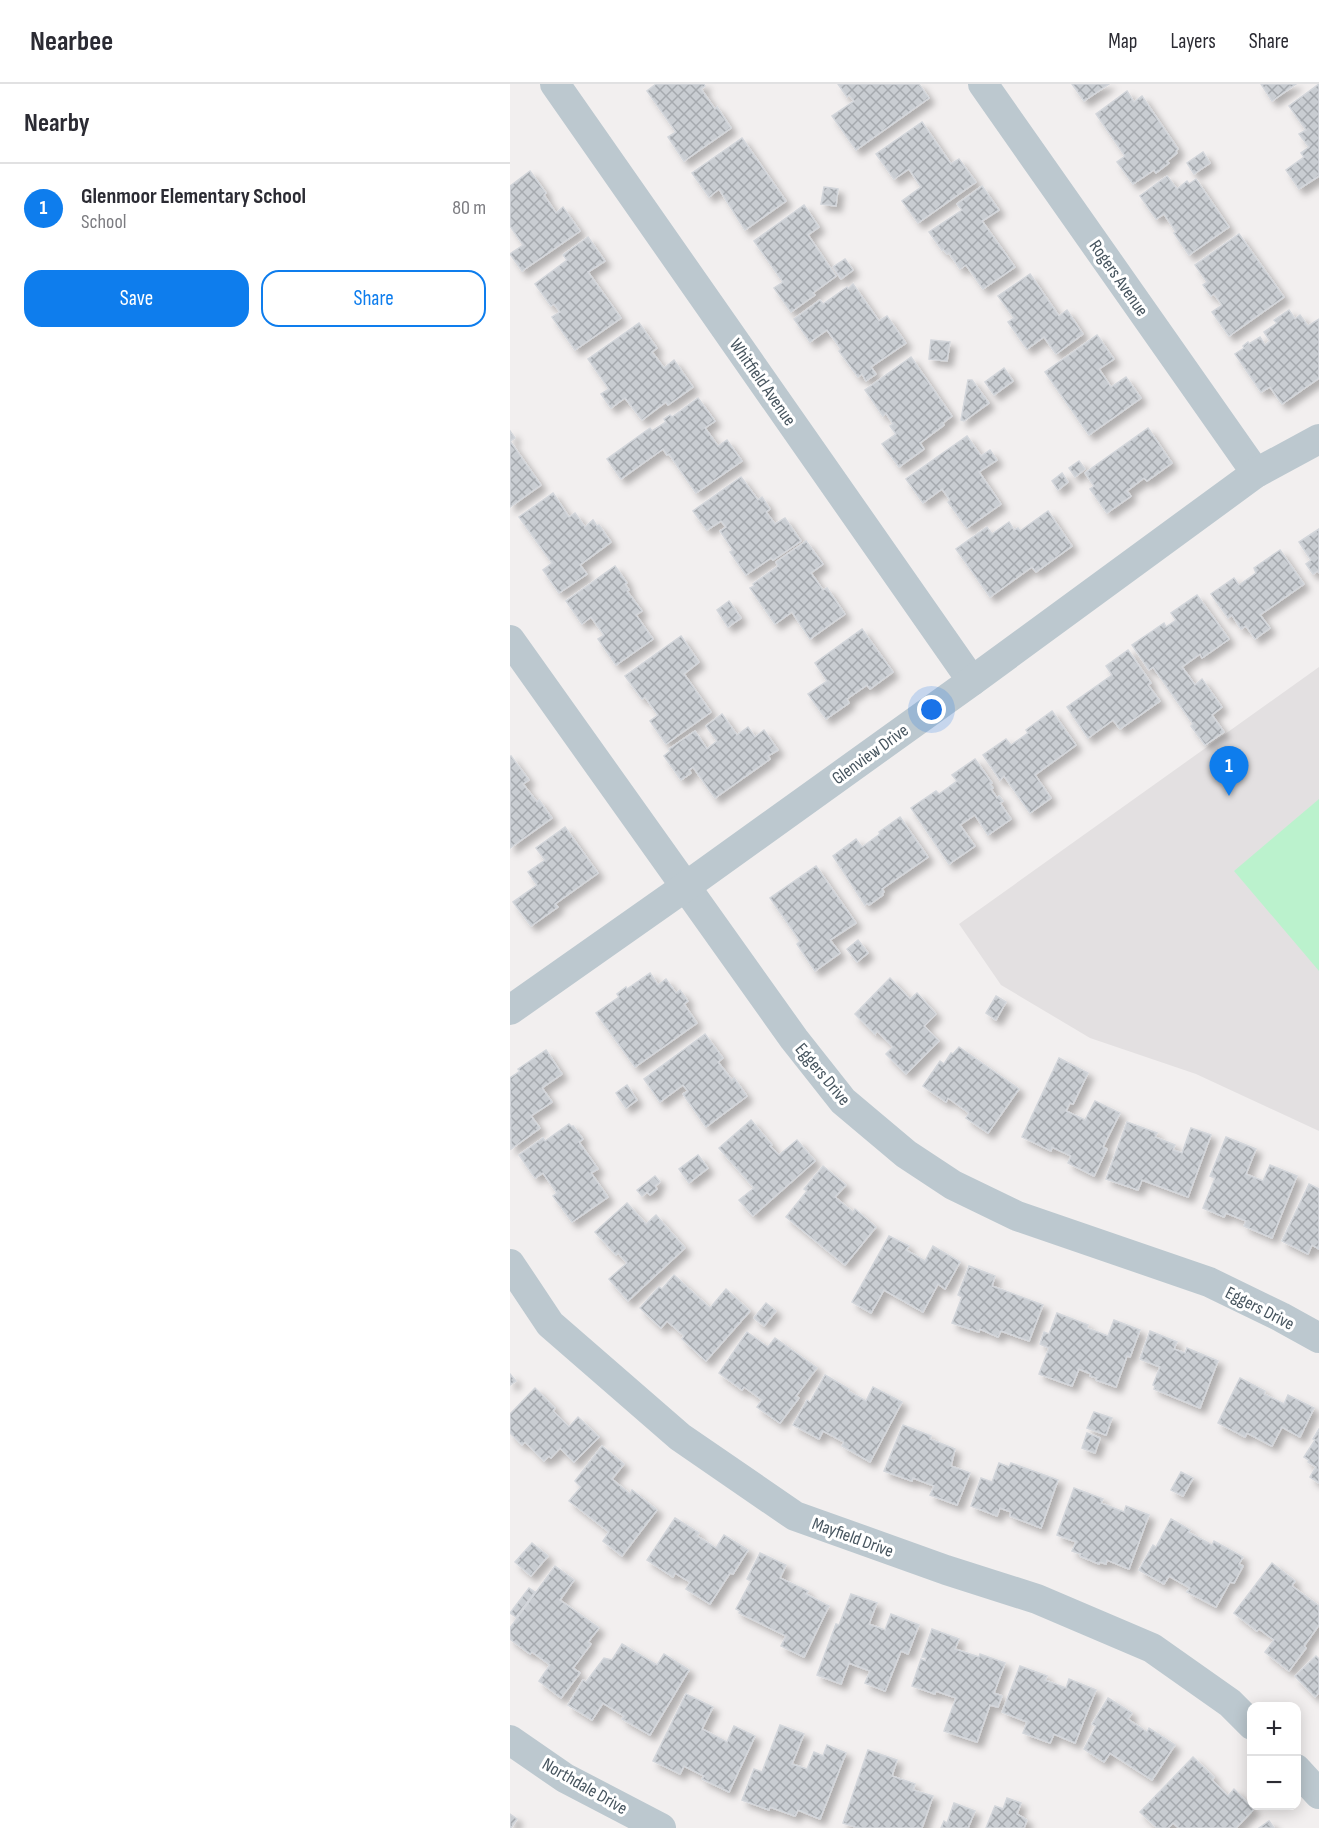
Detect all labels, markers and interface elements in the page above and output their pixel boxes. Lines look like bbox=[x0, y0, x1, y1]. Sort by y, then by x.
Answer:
text: Nearbee bbox=[30, 25, 113, 58]
text: Map bbox=[1108, 29, 1137, 54]
text: Layers bbox=[1170, 29, 1216, 54]
text: Share bbox=[1249, 29, 1289, 54]
text: Nearby bbox=[24, 108, 90, 139]
text: Glenmoor Elementary School bbox=[81, 183, 306, 210]
text: 1 bbox=[40, 196, 47, 220]
text: 80 m bbox=[452, 196, 486, 220]
text: School bbox=[81, 210, 126, 234]
street label: Rogers Avenue bbox=[1085, 236, 1152, 320]
button: Save bbox=[24, 270, 249, 327]
button: Share bbox=[261, 270, 486, 327]
street label: Whitfield Avenue bbox=[725, 335, 800, 430]
your location bbox=[917, 695, 946, 724]
street label: Glenview Drive bbox=[828, 720, 913, 789]
pin: 1 bbox=[1210, 746, 1248, 796]
street label: Eggers Drive bbox=[791, 1039, 855, 1110]
street label: Eggers Drive bbox=[1222, 1282, 1298, 1335]
street label: Mayfield Drive bbox=[809, 1513, 896, 1562]
map controls bbox=[1247, 1702, 1301, 1810]
button: + bbox=[1247, 1702, 1301, 1756]
street label: Northdale Drive bbox=[539, 1754, 631, 1819]
button: − bbox=[1247, 1756, 1301, 1810]

